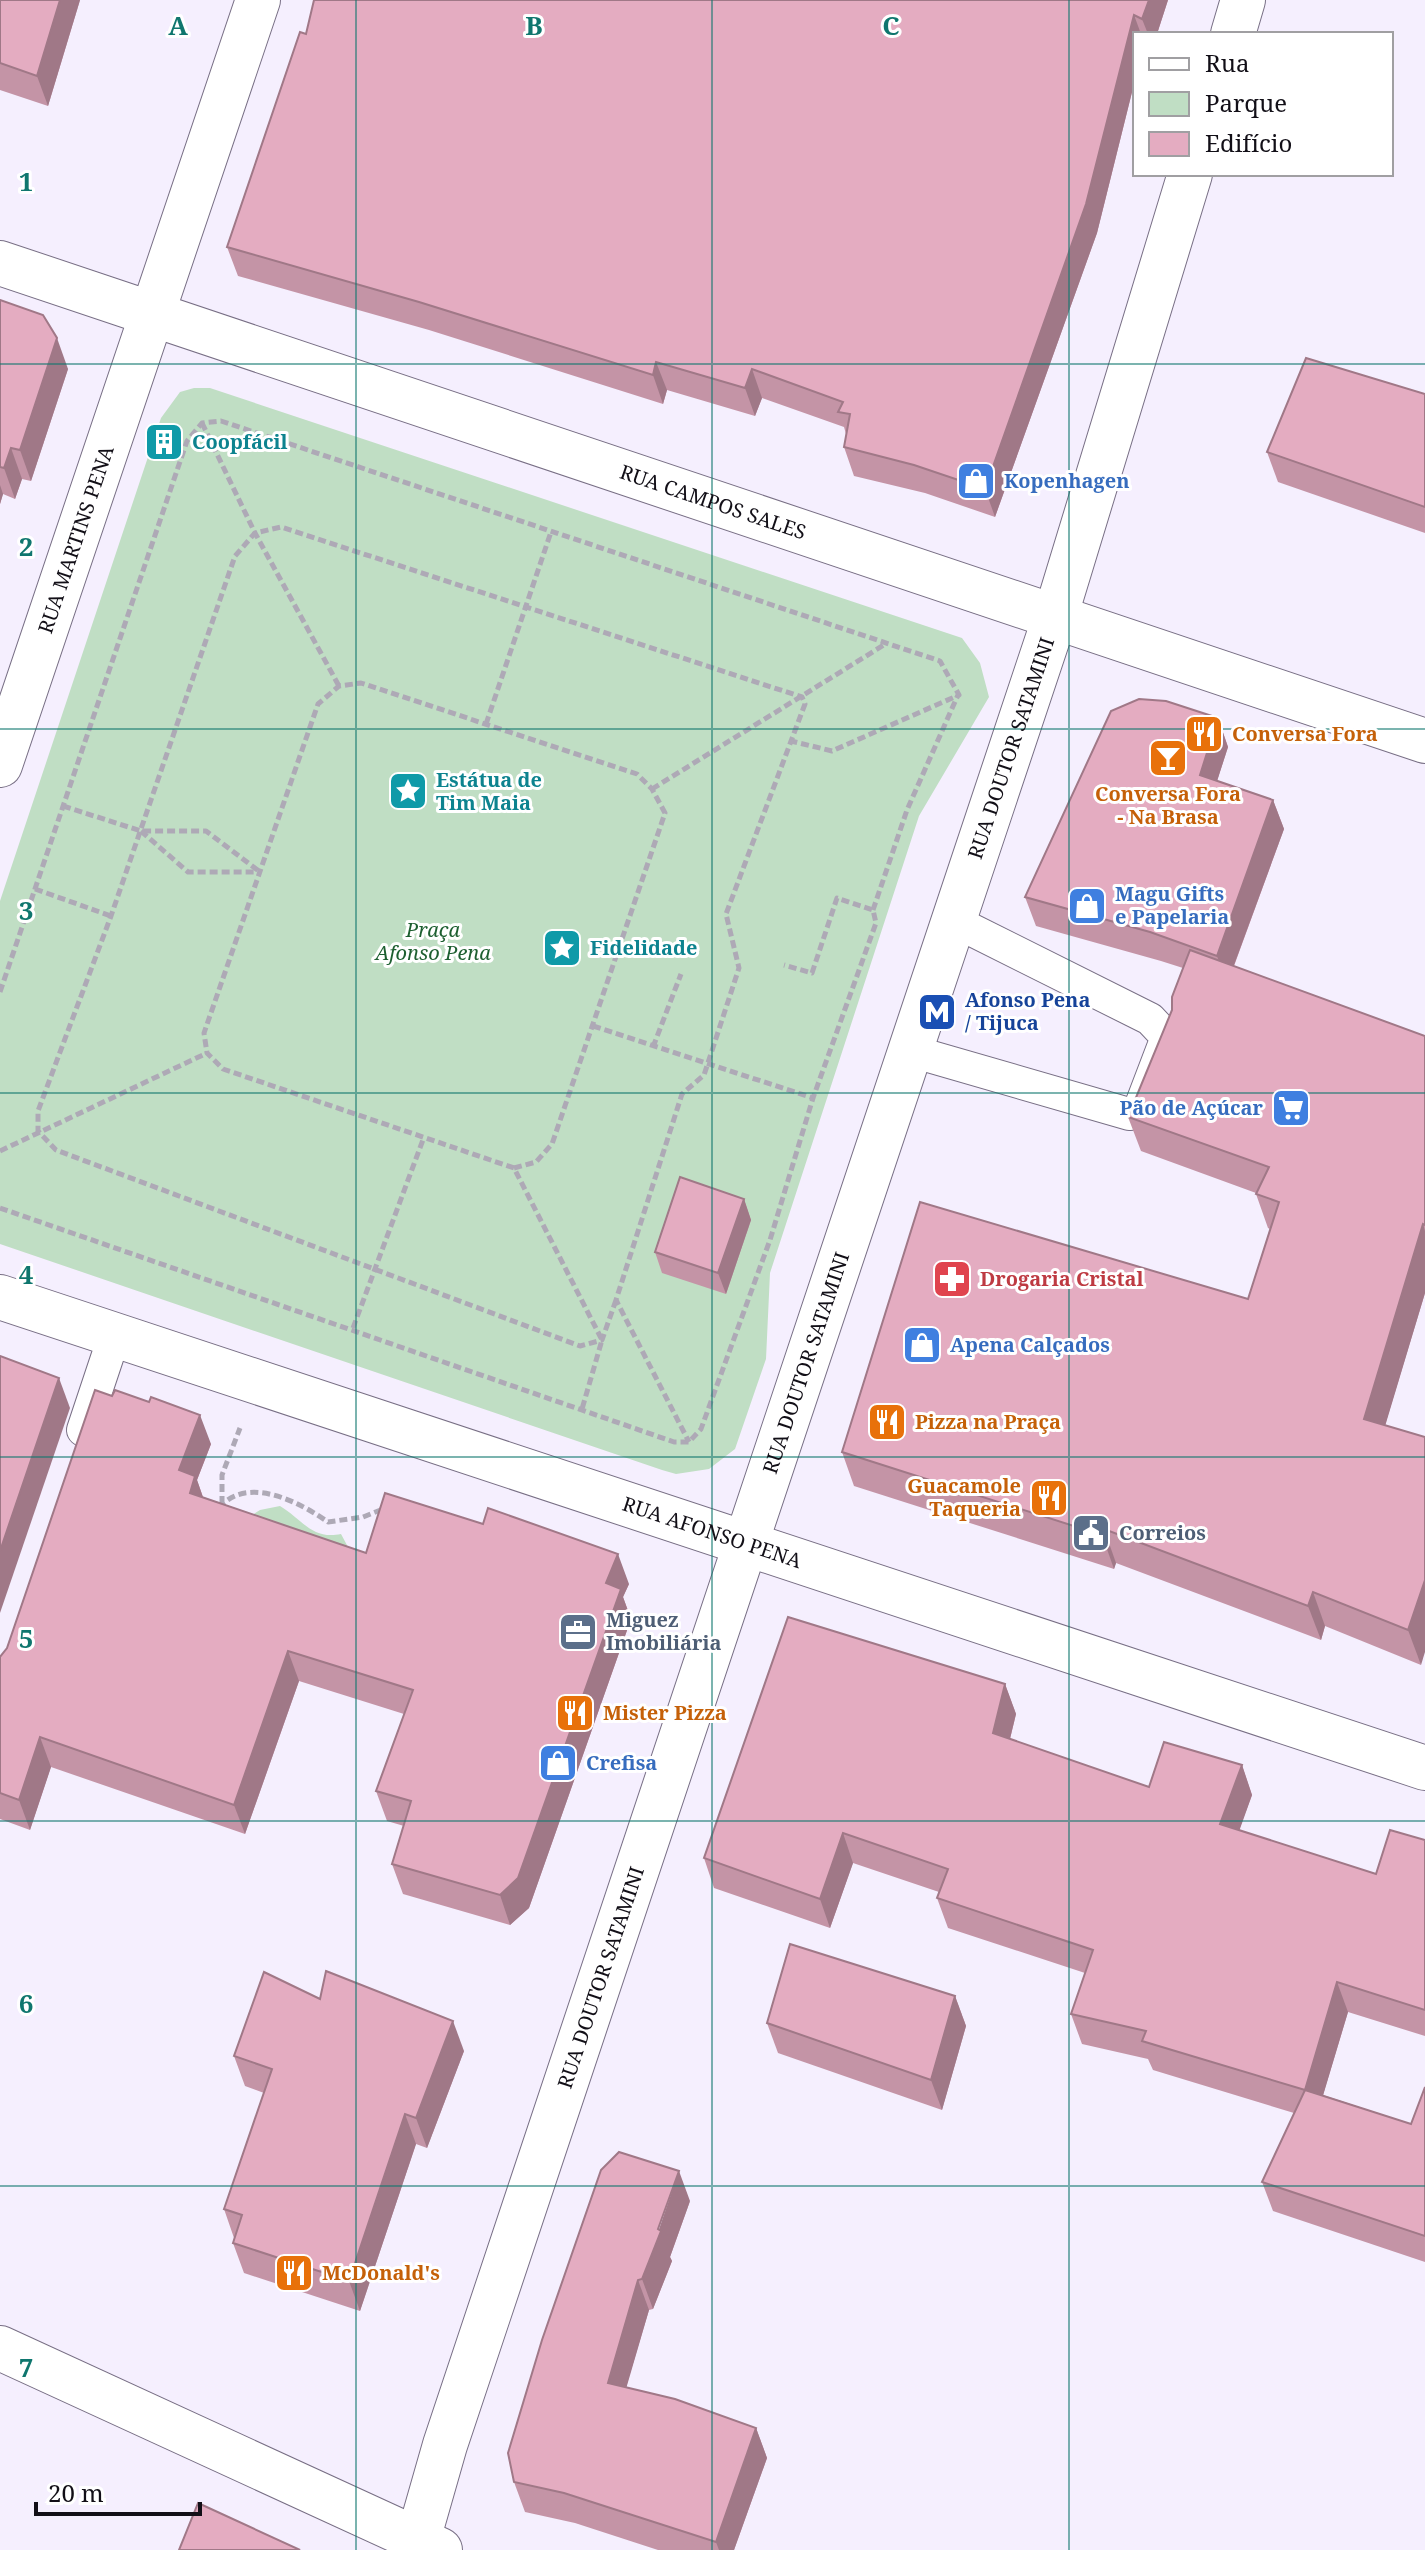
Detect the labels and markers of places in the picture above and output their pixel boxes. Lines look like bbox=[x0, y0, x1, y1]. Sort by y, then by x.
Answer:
building icon: Coopfácil bbox=[143, 421, 185, 463]
place label: Coopfácil bbox=[192, 428, 288, 455]
shop icon: Kopenhagen bbox=[955, 460, 997, 502]
place label: Kopenhagen bbox=[1004, 467, 1130, 494]
restaurant icon: Conversa Fora bbox=[1183, 713, 1225, 755]
place label: Conversa Fora bbox=[1232, 720, 1378, 747]
bar icon: Conversa Fora - Na Brasa bbox=[1147, 737, 1189, 779]
place label: Estátua de Tim Maia bbox=[436, 766, 542, 816]
place icon: Estátua de Tim Maia bbox=[387, 770, 429, 812]
place label: Conversa Fora - Na Brasa bbox=[1095, 780, 1241, 830]
place label: Magu Gifts e Papelaria bbox=[1115, 880, 1229, 930]
shop icon: Magu Gifts e Papelaria bbox=[1066, 885, 1108, 927]
place icon: Fidelidade bbox=[541, 927, 583, 969]
place label: Fidelidade bbox=[590, 934, 697, 961]
place label: Afonso Pena / Tijuca bbox=[965, 986, 1090, 1036]
metro station icon: Afonso Pena / Tijuca bbox=[916, 991, 958, 1033]
supermarket icon: Pão de Açúcar bbox=[1270, 1087, 1312, 1129]
place label: Pão de Açúcar bbox=[1120, 1094, 1264, 1121]
pharmacy icon: Drogaria Cristal bbox=[931, 1258, 973, 1300]
place label: Drogaria Cristal bbox=[980, 1265, 1144, 1292]
shop icon: Apena Calçados bbox=[901, 1324, 943, 1366]
place label: Apena Calçados bbox=[950, 1331, 1110, 1358]
restaurant icon: Pizza na Praça bbox=[866, 1401, 908, 1443]
place label: Pizza na Praça bbox=[915, 1408, 1061, 1435]
place label: Guacamole Taqueria bbox=[907, 1472, 1021, 1522]
restaurant icon: Guacamole Taqueria bbox=[1028, 1477, 1070, 1519]
public building icon: Correios bbox=[1070, 1512, 1112, 1554]
place label: Correios bbox=[1119, 1519, 1206, 1546]
place label: Miguez Imobiliária bbox=[606, 1606, 722, 1656]
office icon: Miguez Imobiliária bbox=[557, 1611, 599, 1653]
restaurant icon: Mister Pizza bbox=[554, 1692, 596, 1734]
place label: Mister Pizza bbox=[603, 1699, 727, 1726]
shop icon: Crefisa bbox=[537, 1742, 579, 1784]
place label: Crefisa bbox=[586, 1749, 657, 1776]
restaurant icon: McDonald's bbox=[273, 2252, 315, 2294]
place label: McDonald's bbox=[322, 2259, 440, 2286]

